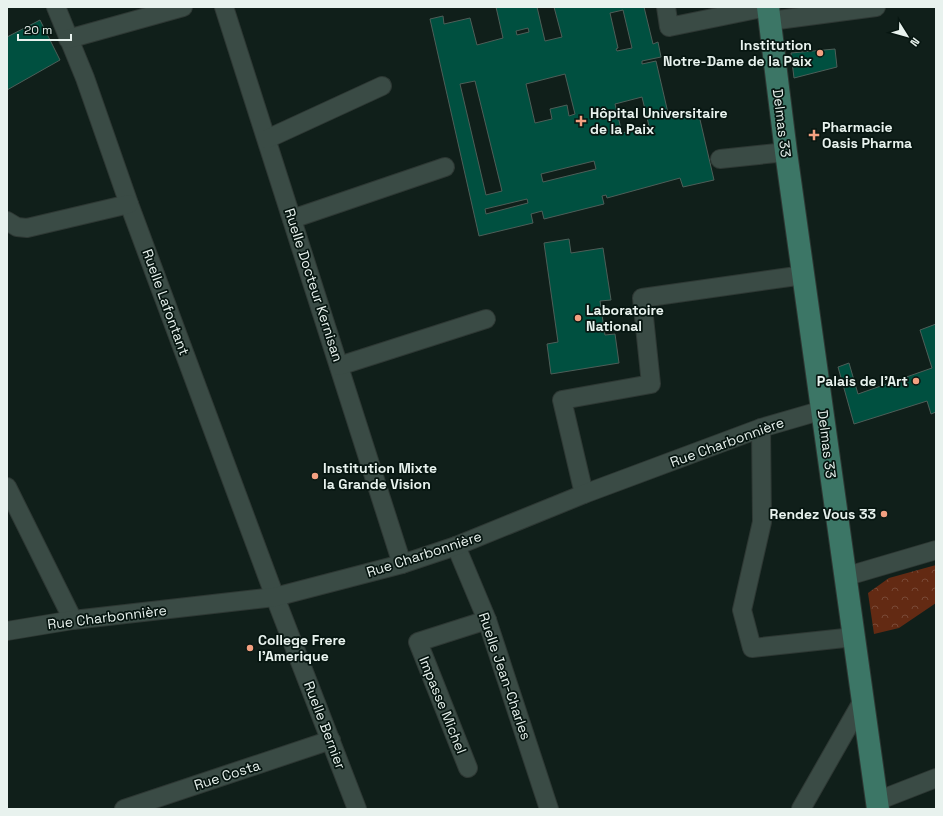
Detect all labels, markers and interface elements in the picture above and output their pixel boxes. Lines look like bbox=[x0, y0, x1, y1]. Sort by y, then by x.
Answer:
scale bar bbox=[18, 16, 71, 42]
north arrow bbox=[887, 16, 927, 56]
text: 20 m bbox=[24, 22, 52, 38]
text: N bbox=[907, 35, 923, 49]
place label: Institution Notre-Dame de la Paix bbox=[663, 36, 812, 70]
marker: Institution Notre-Dame de la Paix bbox=[815, 48, 825, 58]
street label: Delmas 33 bbox=[769, 88, 795, 158]
place label: Hôpital Universitaire de la Paix bbox=[590, 104, 727, 138]
marker: Hôpital Universitaire de la Paix bbox=[575, 115, 587, 127]
place label: Pharmacie Oasis Pharma bbox=[822, 118, 912, 152]
marker: Pharmacie Oasis Pharma bbox=[809, 130, 819, 140]
street label: Ruelle Docteur Kernisan bbox=[281, 206, 347, 364]
street label: Ruelle Lafontant bbox=[138, 246, 194, 358]
place label: Laboratoire National bbox=[586, 301, 664, 335]
marker: Laboratoire National bbox=[573, 313, 583, 323]
place label: Palais de l'Art bbox=[817, 372, 908, 390]
marker: Palais de l'Art bbox=[911, 376, 921, 386]
street label: Delmas 33 bbox=[814, 409, 840, 479]
street label: Rue Charbonnière bbox=[668, 413, 786, 471]
place label: Institution Mixte la Grande Vision bbox=[323, 459, 437, 493]
marker: Institution Mixte la Grande Vision bbox=[310, 471, 320, 481]
place label: Rendez Vous 33 bbox=[770, 505, 876, 523]
marker: Rendez Vous 33 bbox=[879, 509, 889, 519]
street label: Rue Charbonnière bbox=[364, 527, 484, 581]
street label: Rue Charbonnière bbox=[46, 601, 168, 633]
street label: Ruelle Jean-Charles bbox=[475, 610, 535, 742]
place label: College Frere l'Amerique bbox=[258, 631, 346, 665]
marker: College Frere l'Amerique bbox=[245, 643, 255, 653]
street label: Impasse Michel bbox=[415, 654, 471, 756]
street label: Ruelle Bernier bbox=[300, 678, 350, 772]
street label: Rue Costa bbox=[192, 756, 262, 794]

